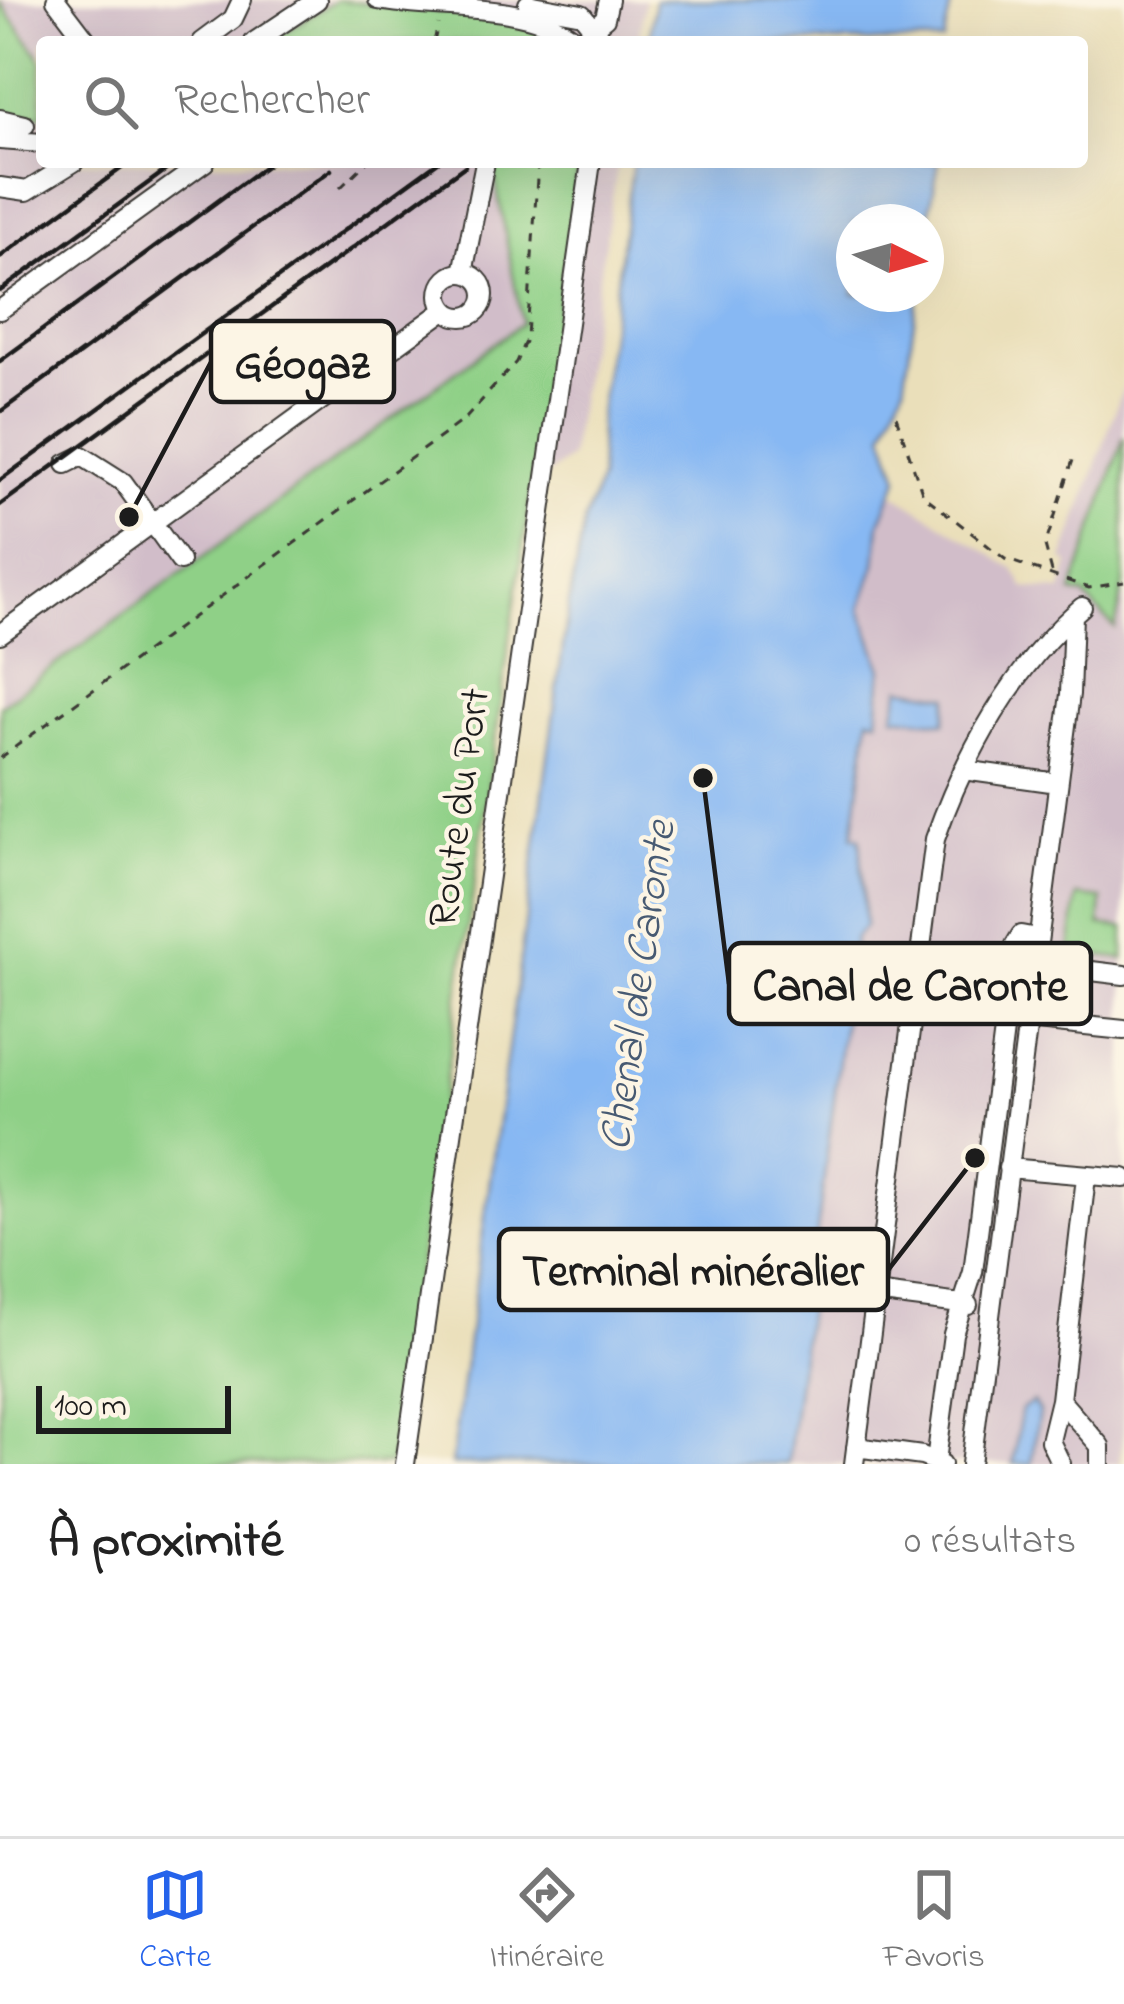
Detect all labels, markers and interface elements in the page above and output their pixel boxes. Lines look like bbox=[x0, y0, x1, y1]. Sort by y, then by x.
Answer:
search box bbox=[36, 36, 1088, 168]
icon: search bbox=[78, 69, 144, 135]
text: Rechercher bbox=[174, 69, 370, 135]
north arrow bbox=[836, 204, 944, 312]
callout: Géogaz bbox=[211, 321, 394, 402]
text: Géogaz bbox=[234, 334, 371, 402]
street label: Route du Port bbox=[414, 684, 508, 932]
water label: Chenal de Caronte bbox=[584, 815, 696, 1155]
callout: Canal de Caronte bbox=[729, 943, 1091, 1024]
text: Canal de Caronte bbox=[753, 956, 1069, 1022]
callout: Terminal minéralier bbox=[499, 1229, 888, 1310]
text: Terminal minéralier bbox=[522, 1241, 865, 1307]
scale bar bbox=[36, 1380, 231, 1433]
text: 100 m bbox=[54, 1383, 127, 1431]
text: À proximité bbox=[48, 1505, 283, 1580]
text: 0 résultats bbox=[904, 1514, 1076, 1571]
tab: Carte bbox=[139, 1862, 211, 1982]
tab: Itinéraire bbox=[490, 1862, 604, 1982]
tab: Favoris bbox=[883, 1862, 985, 1982]

